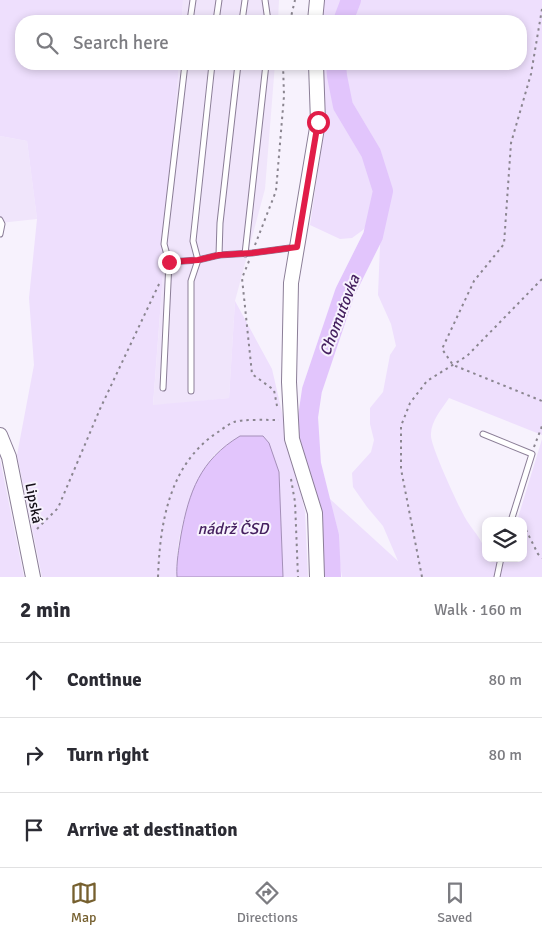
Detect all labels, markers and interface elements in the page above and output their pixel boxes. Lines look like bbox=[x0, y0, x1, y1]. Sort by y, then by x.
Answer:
search box bbox=[15, 15, 527, 70]
icon: search bbox=[33, 29, 61, 57]
text: Search here bbox=[73, 31, 169, 55]
route start bbox=[307, 111, 330, 134]
route end bbox=[158, 251, 181, 274]
water label: Chomutovka bbox=[315, 271, 365, 359]
street label: Lipská bbox=[21, 481, 47, 525]
map controls bbox=[482, 517, 527, 562]
button: layers bbox=[482, 517, 527, 562]
water label: nádrž ČSD bbox=[198, 519, 270, 539]
text: 2 min bbox=[20, 597, 71, 623]
text: Walk · 160 m bbox=[434, 600, 522, 620]
icon: ahead bbox=[20, 666, 48, 694]
text: Continue bbox=[67, 668, 142, 692]
text: 80 m bbox=[488, 670, 522, 690]
icon: right bbox=[20, 741, 48, 769]
text: Turn right bbox=[67, 743, 149, 767]
text: 80 m bbox=[488, 745, 522, 765]
icon: arrive bbox=[20, 816, 48, 844]
text: Arrive at destination bbox=[67, 818, 238, 842]
tab: Map bbox=[70, 879, 98, 926]
tab: Directions bbox=[237, 879, 298, 926]
tab: Saved bbox=[437, 879, 472, 926]

